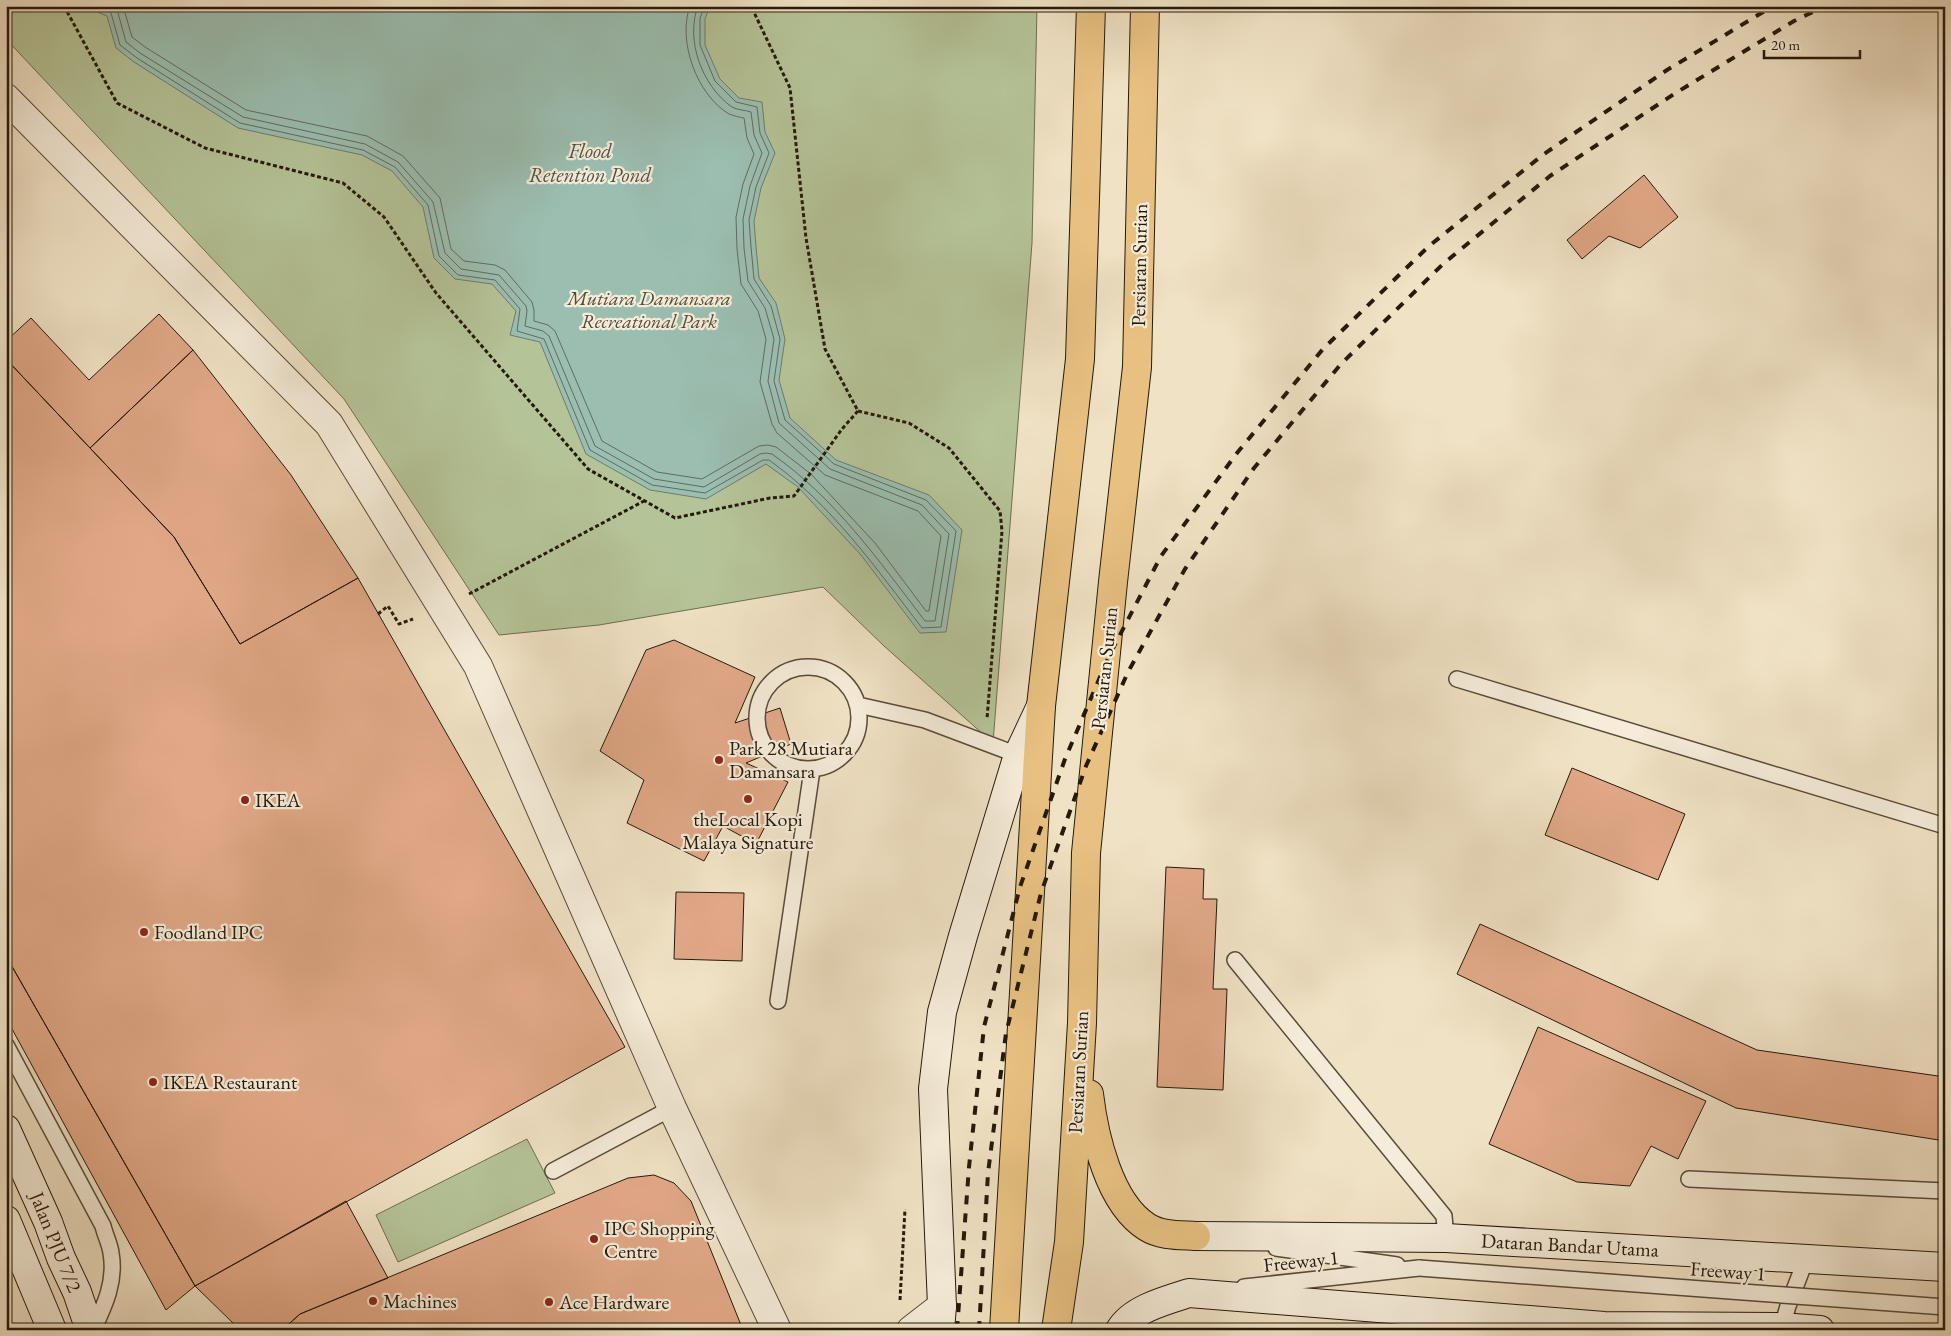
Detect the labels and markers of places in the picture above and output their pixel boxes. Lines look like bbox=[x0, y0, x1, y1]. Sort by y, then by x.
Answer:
place label: Park 28 Mutiara Damansara bbox=[729, 735, 853, 784]
marker: Park 28 Mutiara Damansara bbox=[713, 754, 725, 766]
place label: IKEA bbox=[255, 787, 301, 813]
marker: theLocal Kopi Malaya Signature bbox=[742, 793, 754, 805]
marker: IKEA bbox=[239, 794, 251, 806]
place label: theLocal Kopi Malaya Signature bbox=[682, 806, 814, 855]
place label: Foodland IPC bbox=[154, 919, 263, 945]
marker: Foodland IPC bbox=[138, 926, 150, 938]
place label: IKEA Restaurant bbox=[163, 1069, 298, 1095]
marker: IKEA Restaurant bbox=[147, 1076, 159, 1088]
place label: IPC Shopping Centre bbox=[604, 1215, 715, 1264]
marker: IPC Shopping Centre bbox=[588, 1233, 600, 1245]
place label: Machines bbox=[383, 1288, 457, 1314]
place label: Ace Hardware bbox=[558, 1289, 669, 1315]
marker: Machines bbox=[367, 1295, 379, 1307]
marker: Ace Hardware bbox=[543, 1296, 555, 1308]

